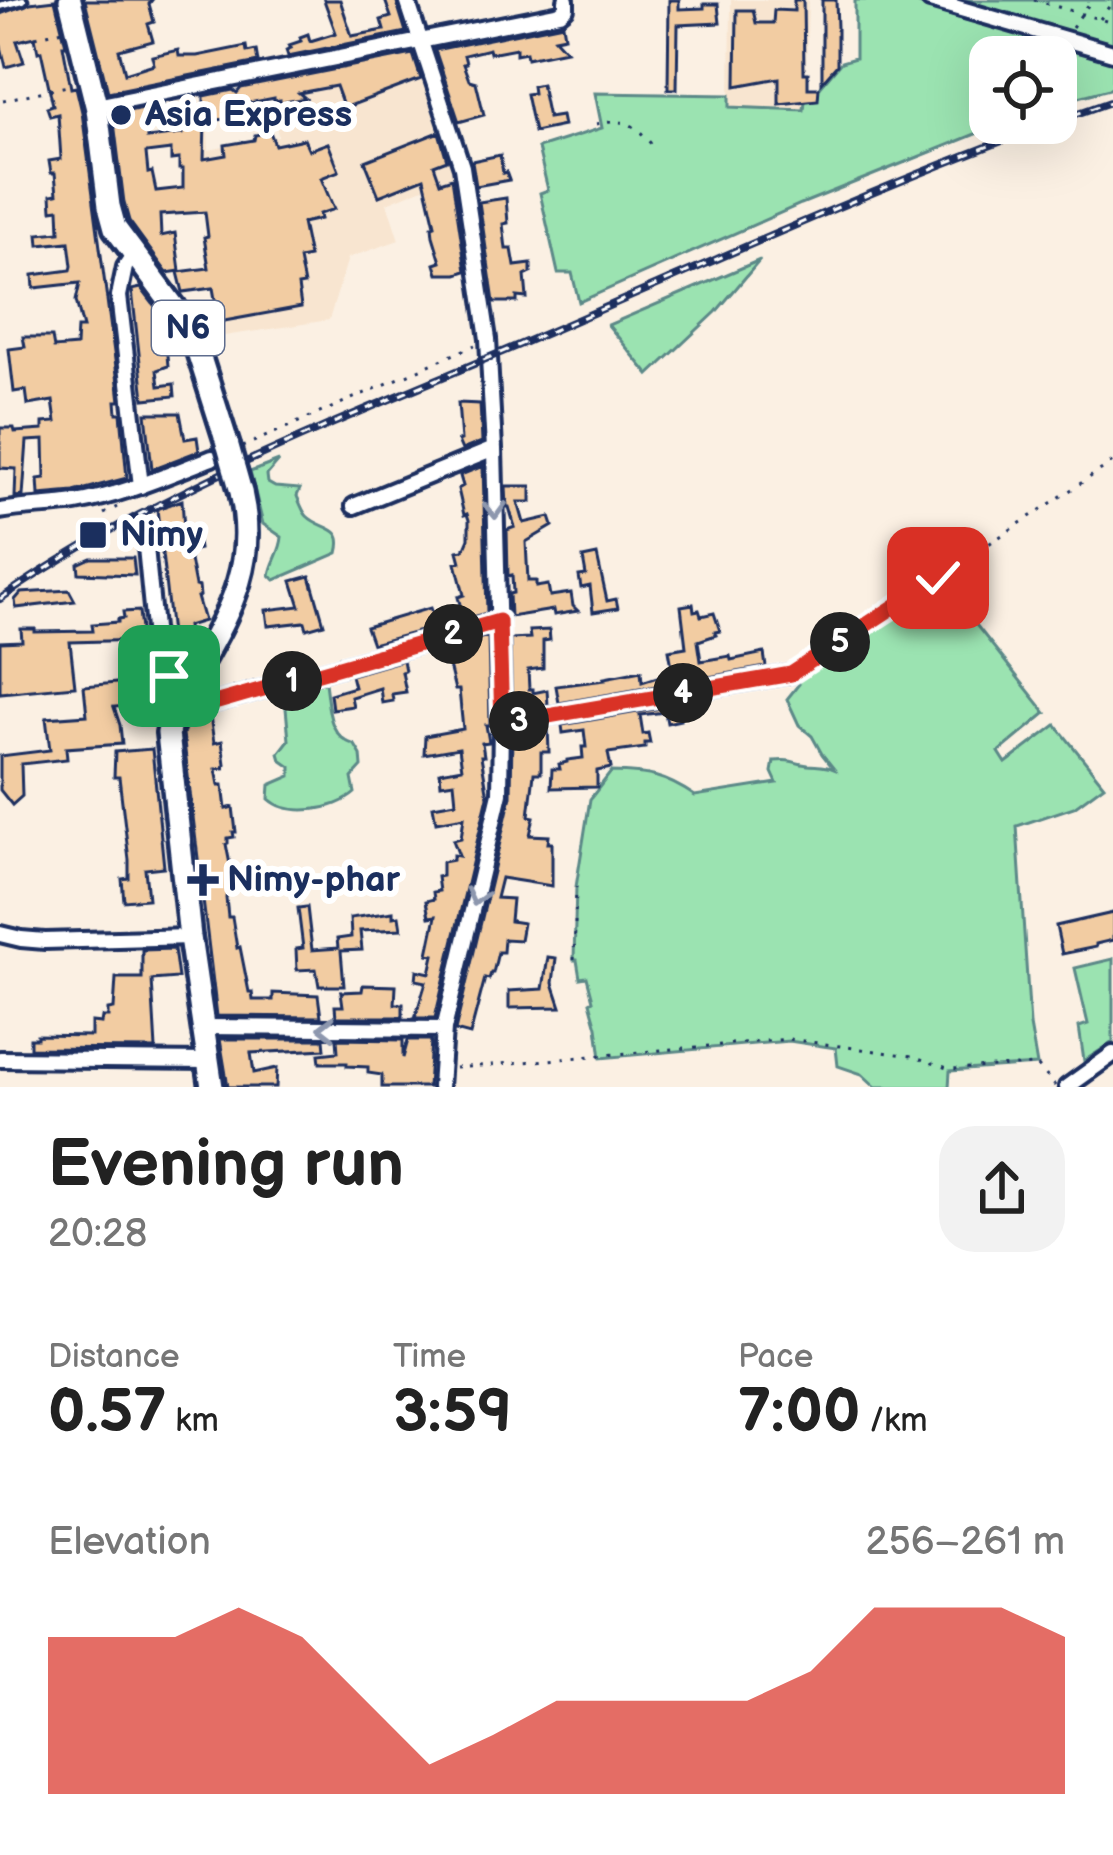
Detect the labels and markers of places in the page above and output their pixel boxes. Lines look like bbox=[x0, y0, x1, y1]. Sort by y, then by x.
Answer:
place label: Asia Express bbox=[144, 94, 352, 137]
marker: Asia Express bbox=[108, 102, 134, 128]
place label: Nimy bbox=[120, 514, 204, 557]
marker: Nimy bbox=[77, 519, 109, 551]
pin bbox=[887, 527, 989, 629]
pin: 2 bbox=[423, 604, 483, 664]
pin: 5 bbox=[810, 612, 870, 672]
pin bbox=[118, 625, 220, 727]
pin: 1 bbox=[262, 651, 322, 711]
pin: 4 bbox=[653, 663, 713, 723]
pin: 3 bbox=[489, 691, 549, 751]
place label: Nimy-phar bbox=[227, 859, 401, 902]
marker: Nimy-phar bbox=[190, 867, 216, 893]

